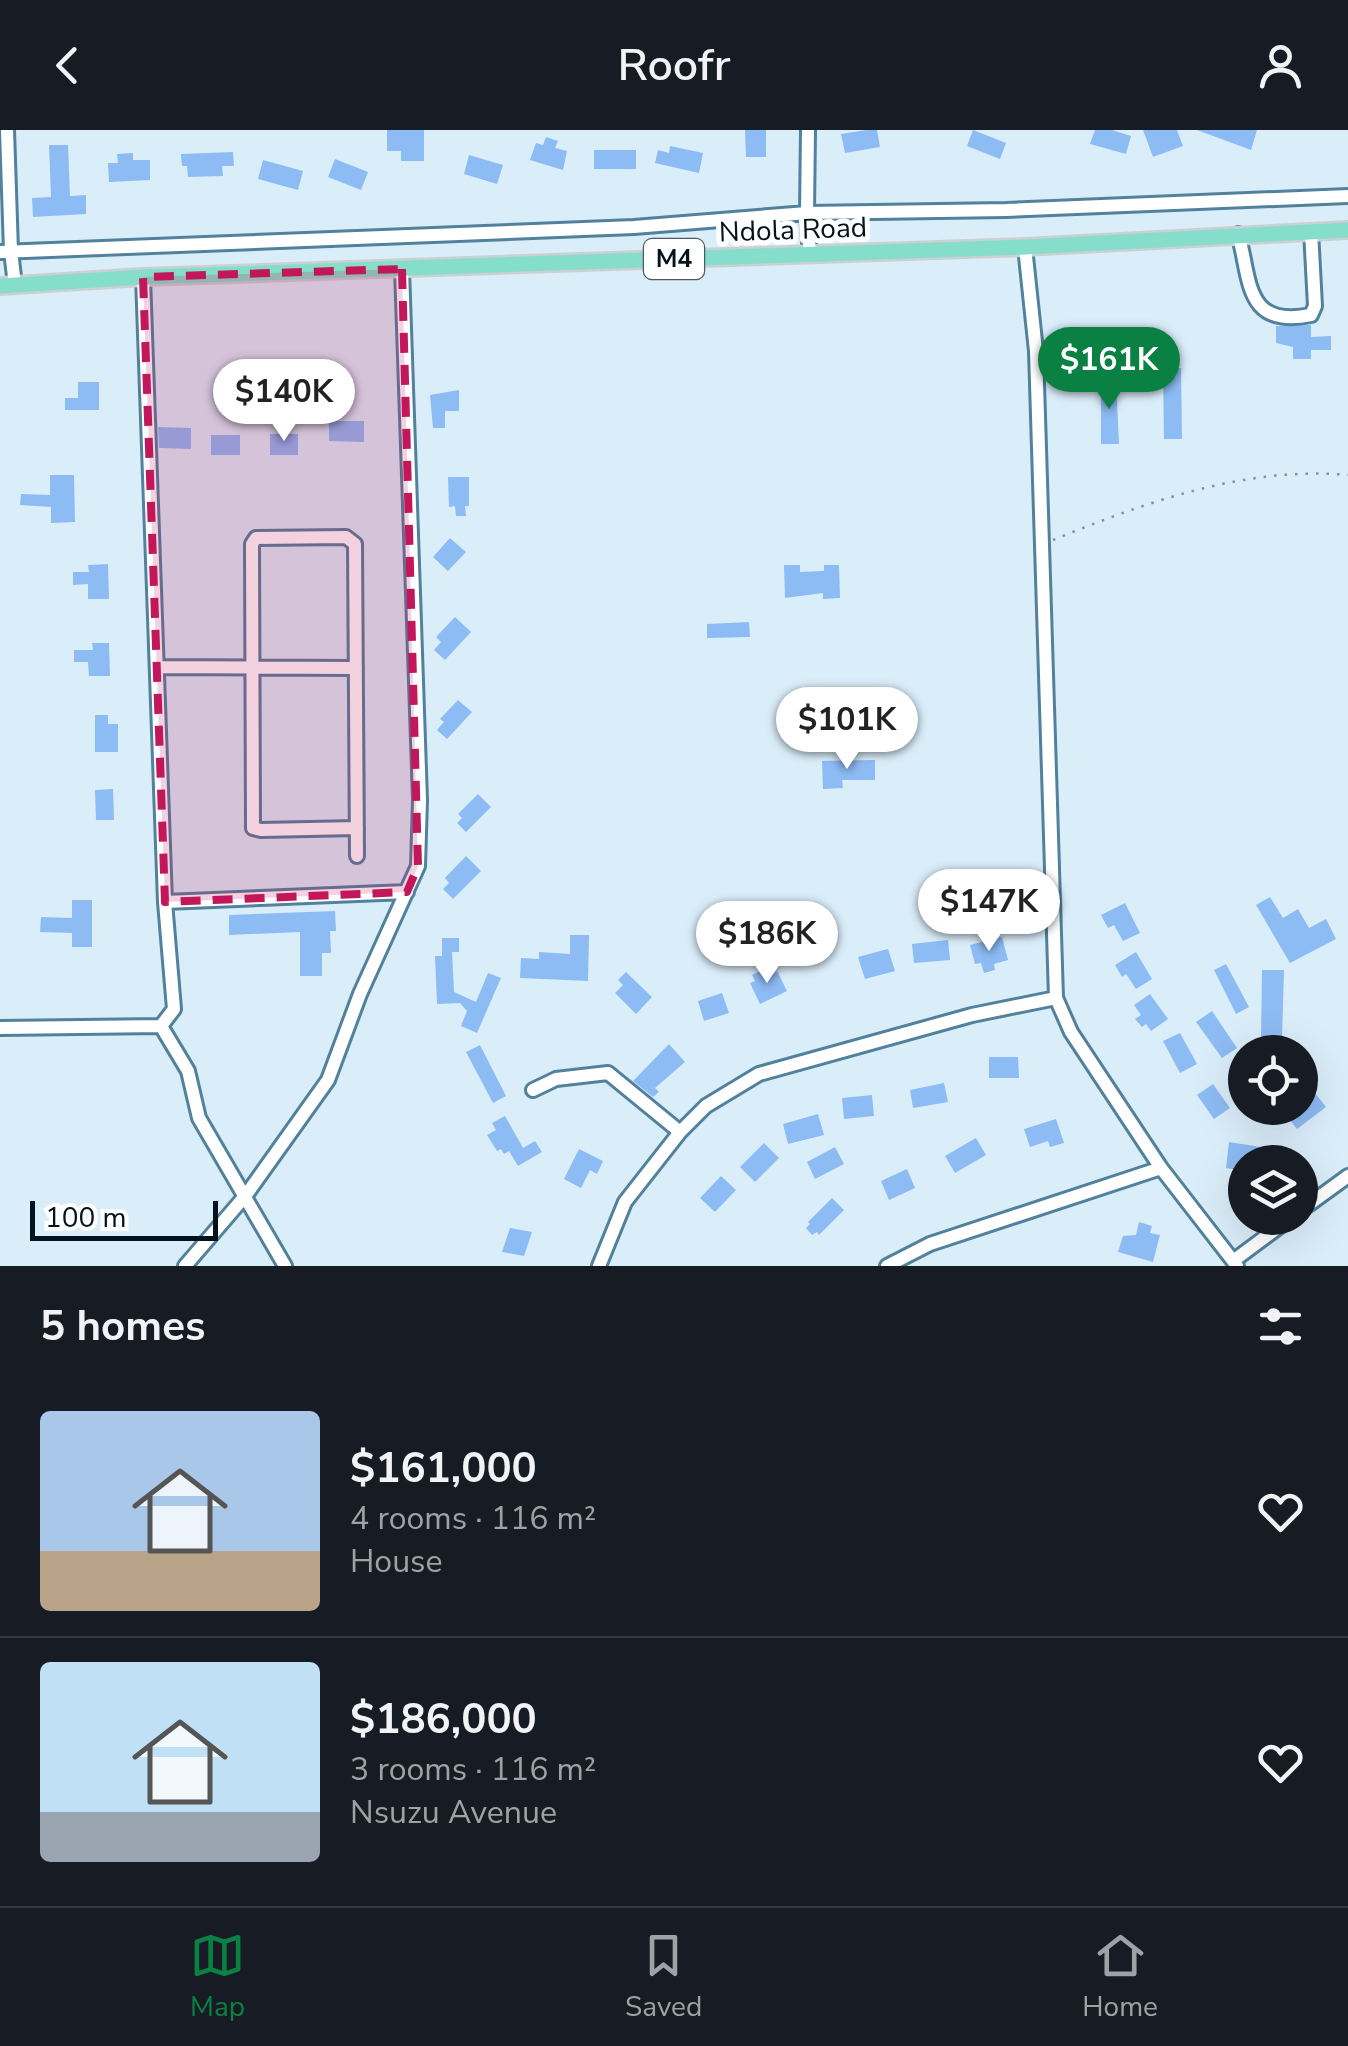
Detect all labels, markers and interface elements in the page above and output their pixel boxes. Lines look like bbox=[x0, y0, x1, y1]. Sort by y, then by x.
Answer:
text: Roofr bbox=[618, 35, 730, 96]
icon: back bbox=[40, 38, 95, 93]
icon: person bbox=[1253, 38, 1308, 93]
street label: Ndola Road bbox=[718, 208, 868, 252]
road number: M4 bbox=[644, 239, 704, 279]
pin: $161K bbox=[1039, 327, 1179, 412]
text: $161K bbox=[1060, 338, 1158, 381]
pin: $140K bbox=[214, 359, 354, 444]
text: $140K bbox=[235, 370, 333, 413]
pin: $101K bbox=[777, 687, 917, 772]
text: $101K bbox=[798, 698, 896, 741]
pin: $147K bbox=[919, 869, 1059, 954]
text: $147K bbox=[940, 880, 1038, 923]
pin: $186K bbox=[697, 901, 837, 986]
text: $186K bbox=[718, 912, 816, 955]
map controls bbox=[1228, 1035, 1318, 1235]
button: locate bbox=[1228, 1035, 1318, 1125]
button: layers bbox=[1228, 1145, 1318, 1235]
scale bar bbox=[30, 1196, 218, 1240]
text: 100 m bbox=[45, 1199, 127, 1237]
text: 5 homes bbox=[40, 1298, 205, 1355]
icon: filters bbox=[1253, 1299, 1308, 1354]
text: $161,000 bbox=[350, 1440, 537, 1497]
icon: home bbox=[120, 1451, 240, 1571]
icon: heart bbox=[1253, 1484, 1308, 1539]
text: 4 rooms · 116 m² bbox=[350, 1497, 596, 1540]
text: House bbox=[350, 1540, 443, 1583]
text: $186,000 bbox=[350, 1691, 537, 1748]
icon: home bbox=[120, 1702, 240, 1822]
icon: heart bbox=[1253, 1735, 1308, 1790]
text: 3 rooms · 116 m² bbox=[350, 1748, 596, 1791]
text: Nsuzu Avenue bbox=[350, 1791, 557, 1834]
tab: Map bbox=[190, 1928, 245, 2026]
tab: Saved bbox=[625, 1928, 702, 2026]
tab: Home bbox=[1082, 1928, 1158, 2026]

